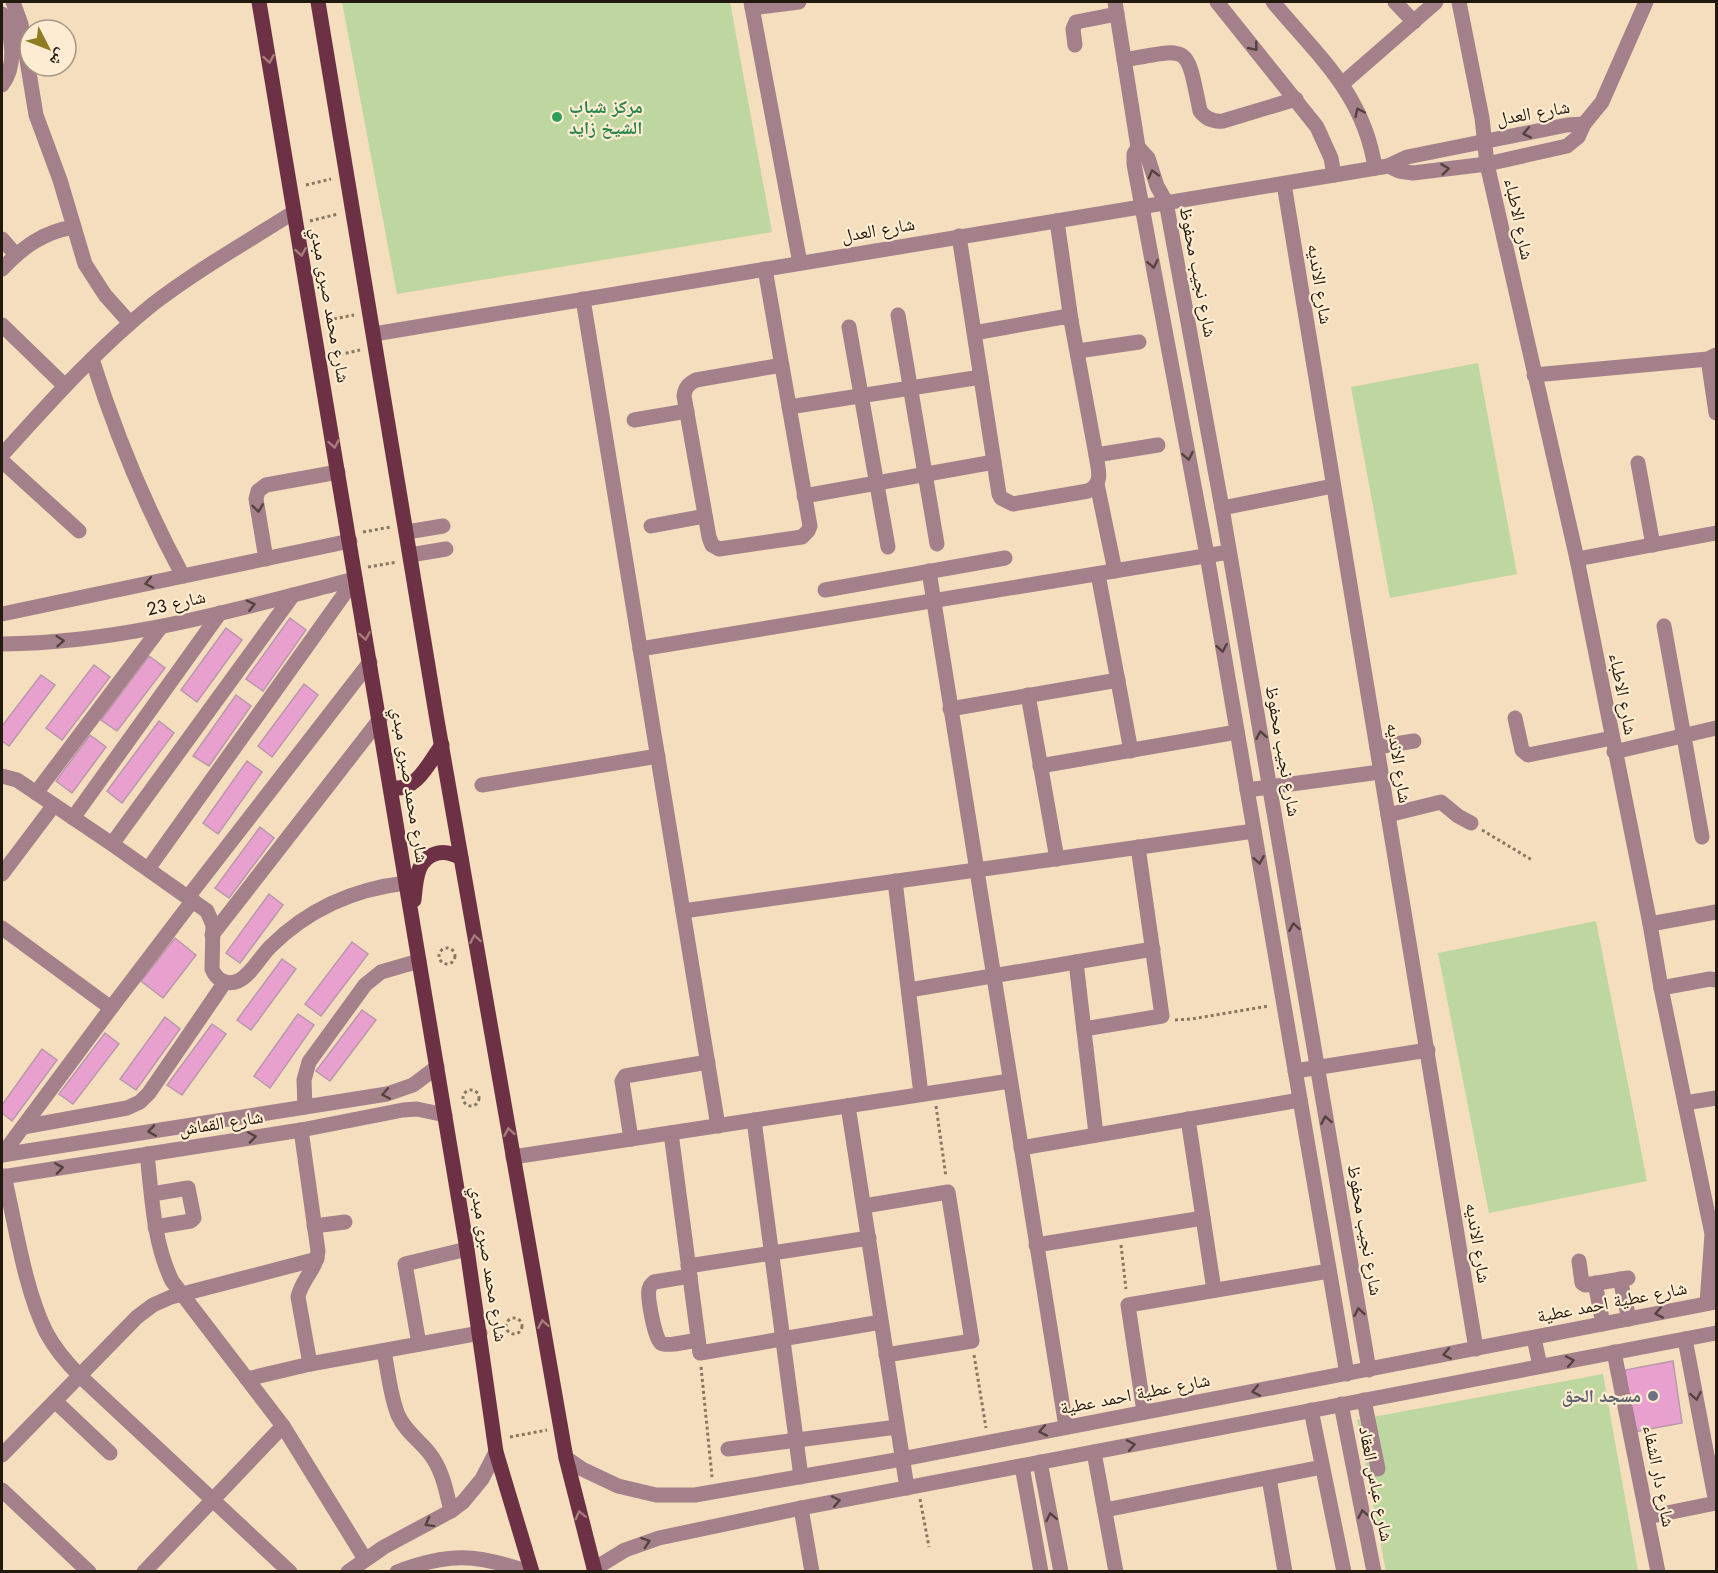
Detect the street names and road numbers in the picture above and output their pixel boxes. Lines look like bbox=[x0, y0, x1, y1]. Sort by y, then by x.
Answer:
street label: شارع العدل bbox=[1494, 94, 1572, 132]
street label: شارع الاطباء bbox=[1498, 176, 1540, 262]
street label: شارع نجيب محفوظ bbox=[1173, 204, 1223, 340]
street label: شارع العدل bbox=[839, 211, 917, 249]
street label: شارع محمد صبرى مبدي bbox=[302, 225, 356, 385]
street label: شارع الانديه bbox=[1301, 242, 1339, 326]
street label: شارع 23 bbox=[144, 584, 208, 622]
street label: شارع الاطباء bbox=[1602, 651, 1644, 737]
street label: شارع نجيب محفوظ bbox=[1259, 683, 1307, 819]
street label: شارع محمد صبرى مبدي bbox=[383, 705, 435, 865]
street label: شارع الانديه bbox=[1380, 721, 1418, 805]
street label: شارع القماش bbox=[177, 1104, 265, 1142]
street label: شارع نجيب محفوظ bbox=[1341, 1162, 1389, 1298]
street label: شارع محمد صبرى مبدي bbox=[462, 1184, 514, 1344]
street label: شارع الانديه bbox=[1459, 1201, 1497, 1285]
street label: شارع عطية احمد عطية bbox=[1535, 1275, 1689, 1329]
street label: شارع عطية احمد عطية bbox=[1058, 1367, 1212, 1421]
street label: شارع دار الشفاء bbox=[1636, 1423, 1682, 1529]
street label: شارع عباس العقاد bbox=[1352, 1424, 1400, 1544]

